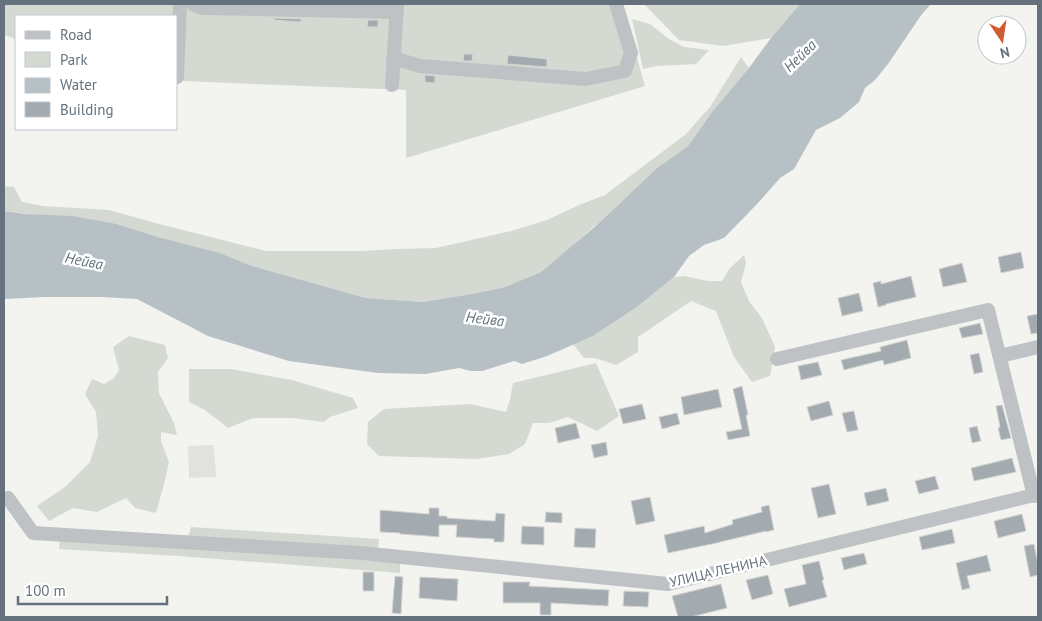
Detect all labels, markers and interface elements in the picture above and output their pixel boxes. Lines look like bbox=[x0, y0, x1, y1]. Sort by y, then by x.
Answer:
legend bbox=[15, 15, 178, 130]
north arrow bbox=[977, 15, 1027, 65]
text: Road bbox=[60, 25, 92, 44]
water label: Нейва bbox=[779, 35, 821, 76]
text: N bbox=[998, 43, 1011, 62]
text: Park bbox=[60, 50, 88, 69]
text: Water bbox=[60, 75, 97, 94]
text: Building bbox=[60, 100, 114, 119]
water label: Нейва bbox=[63, 248, 105, 274]
water label: Нейва bbox=[465, 307, 506, 330]
street label: УЛИЦА ЛЕНИНА bbox=[668, 551, 769, 591]
scale bar bbox=[18, 574, 166, 606]
text: 100 m bbox=[25, 581, 66, 600]

